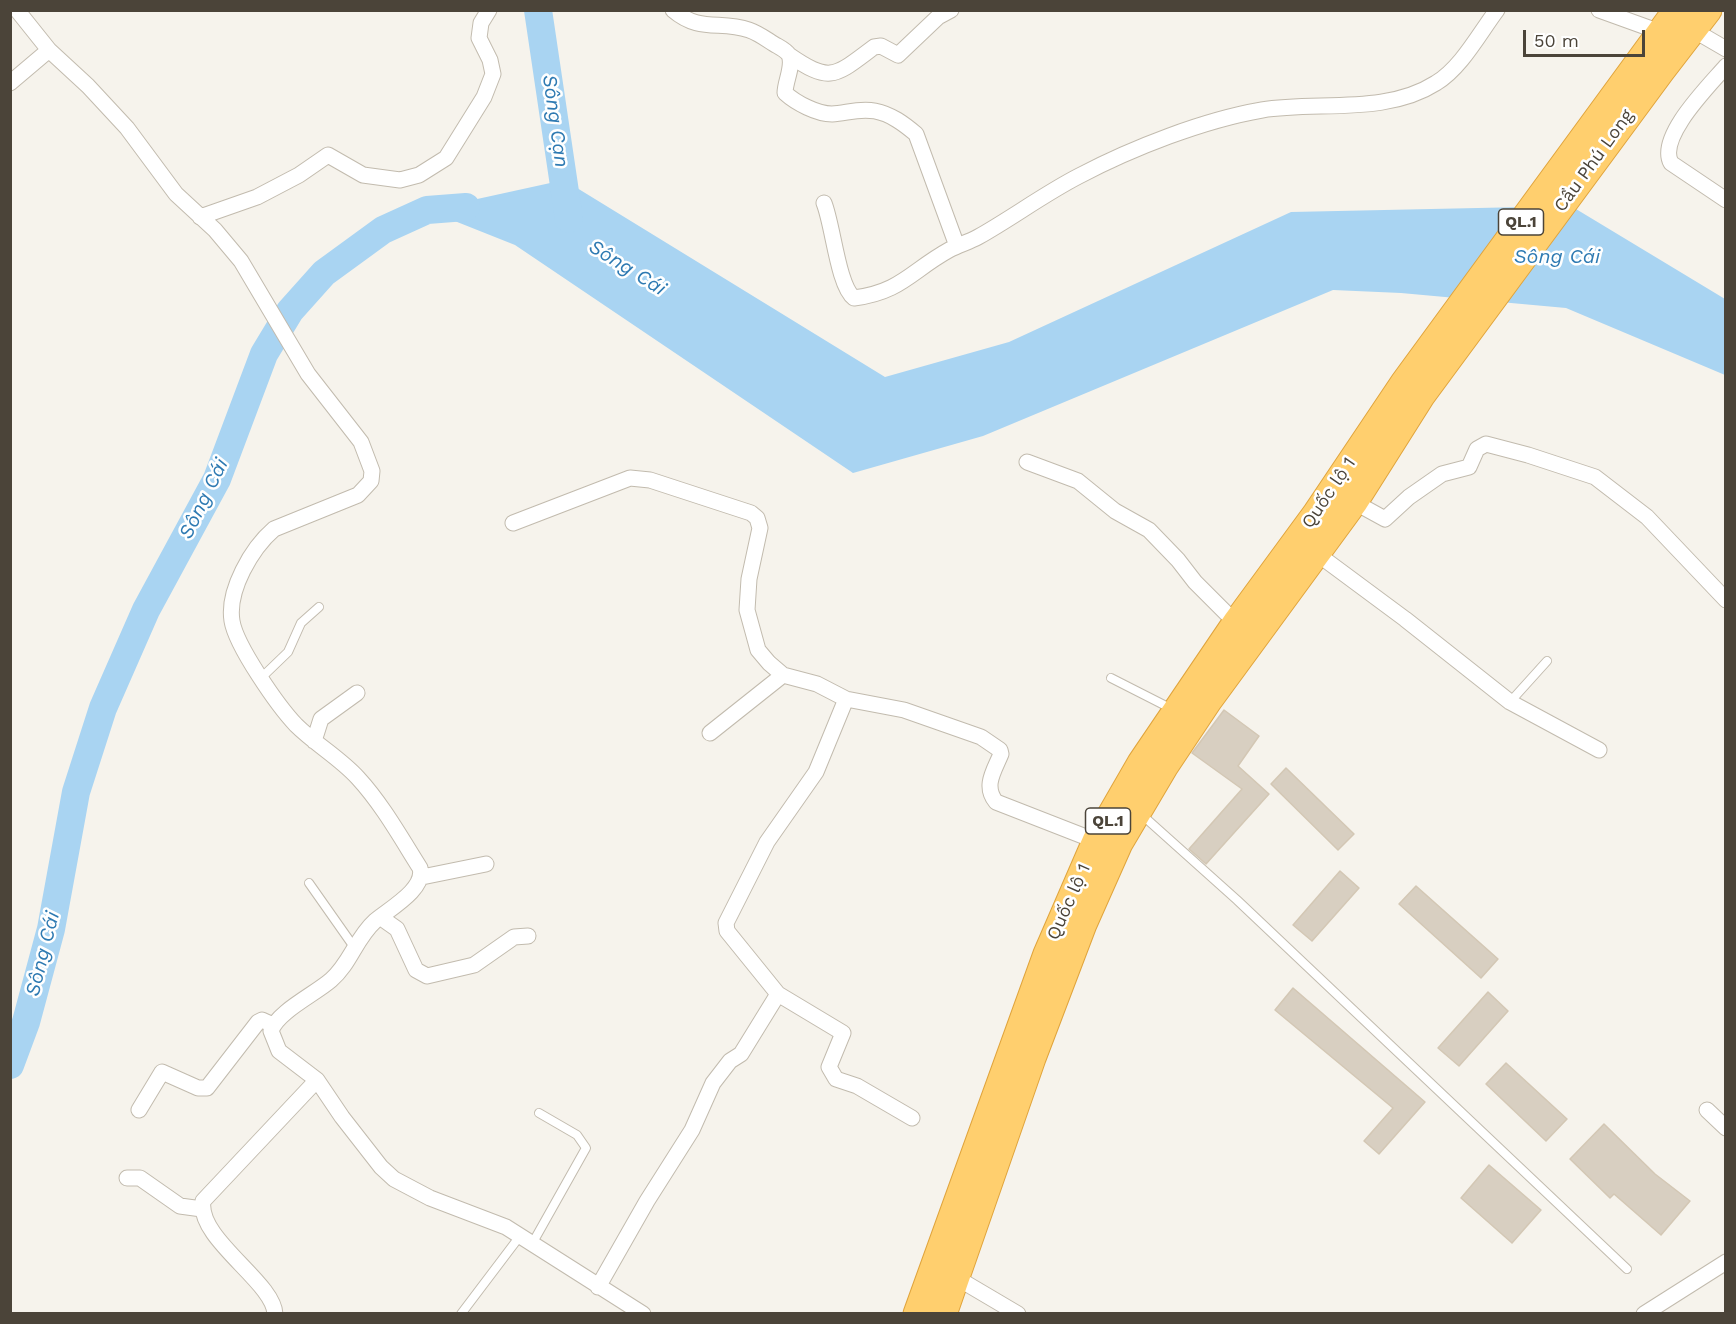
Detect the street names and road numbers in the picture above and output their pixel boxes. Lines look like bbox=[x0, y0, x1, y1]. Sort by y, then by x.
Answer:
street label: Cầu Phú Long bbox=[1550, 106, 1638, 216]
road number: QL.1 bbox=[1498, 209, 1544, 235]
street label: Quốc lộ 1 bbox=[1297, 453, 1361, 533]
road number: QL.1 bbox=[1086, 808, 1130, 834]
street label: Quốc lộ 1 bbox=[1043, 861, 1095, 943]

